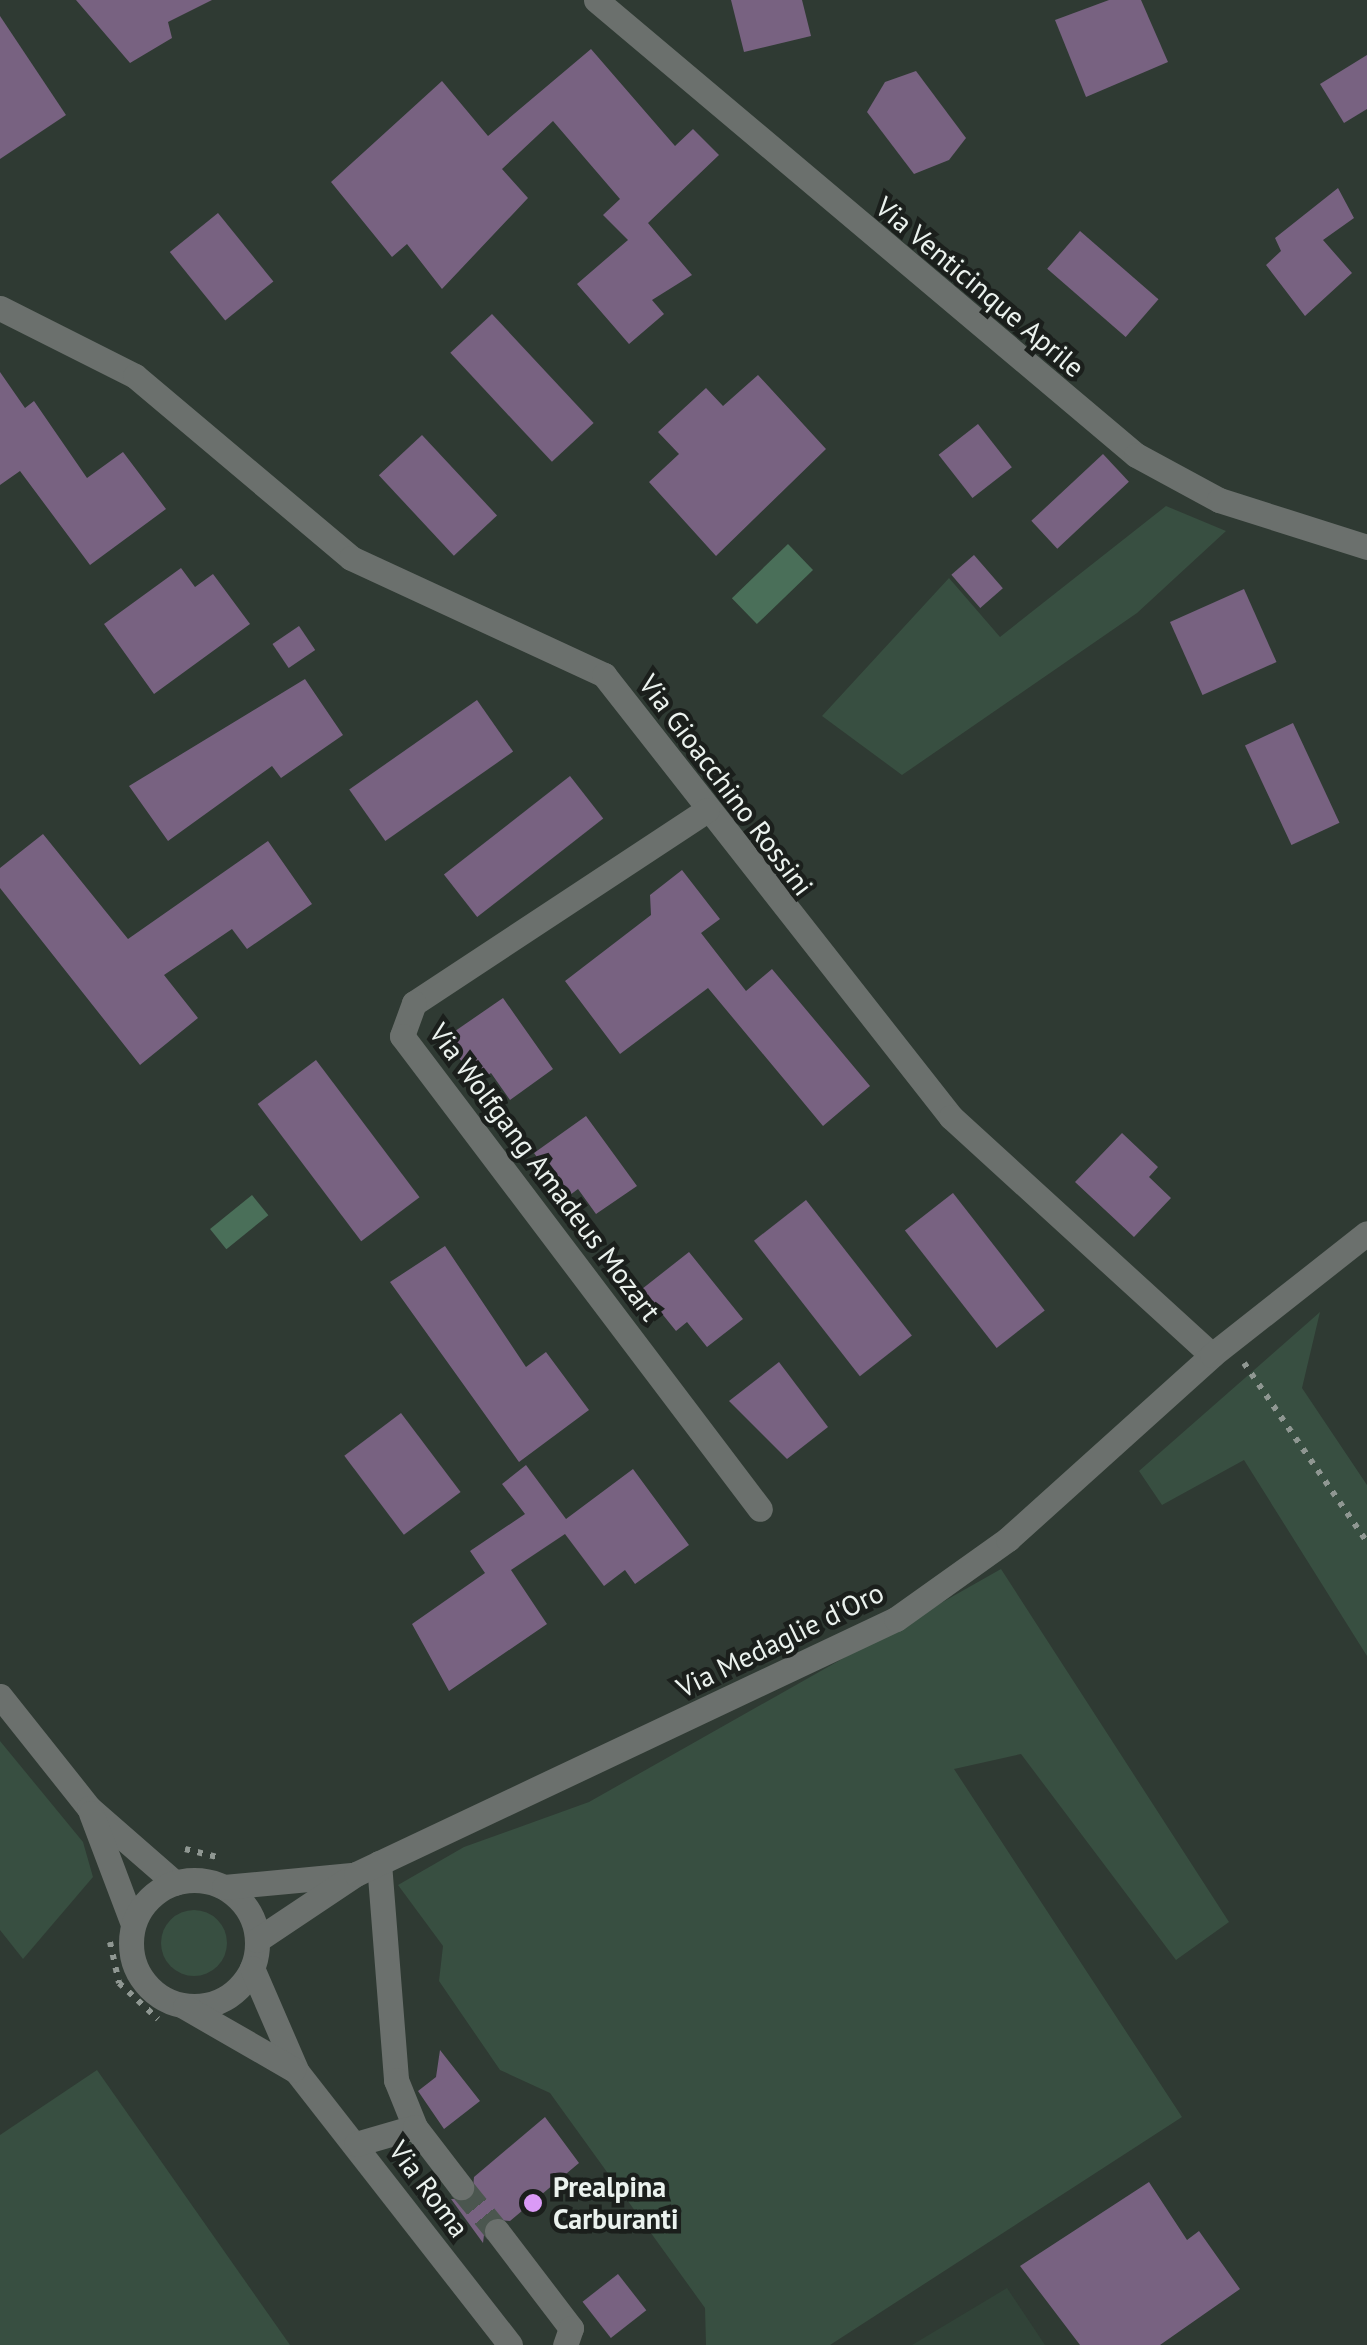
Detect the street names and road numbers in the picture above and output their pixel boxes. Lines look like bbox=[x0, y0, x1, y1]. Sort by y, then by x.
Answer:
street label: Via Venticinque Aprile bbox=[868, 189, 1092, 385]
street label: Via Gioacchino Rossini bbox=[632, 668, 820, 902]
street label: Via Wolfgang Amadeus Mozart bbox=[422, 1016, 668, 1328]
street label: Via Medaglie d'Oro bbox=[671, 1575, 889, 1705]
street label: Via Roma bbox=[382, 2134, 476, 2244]

